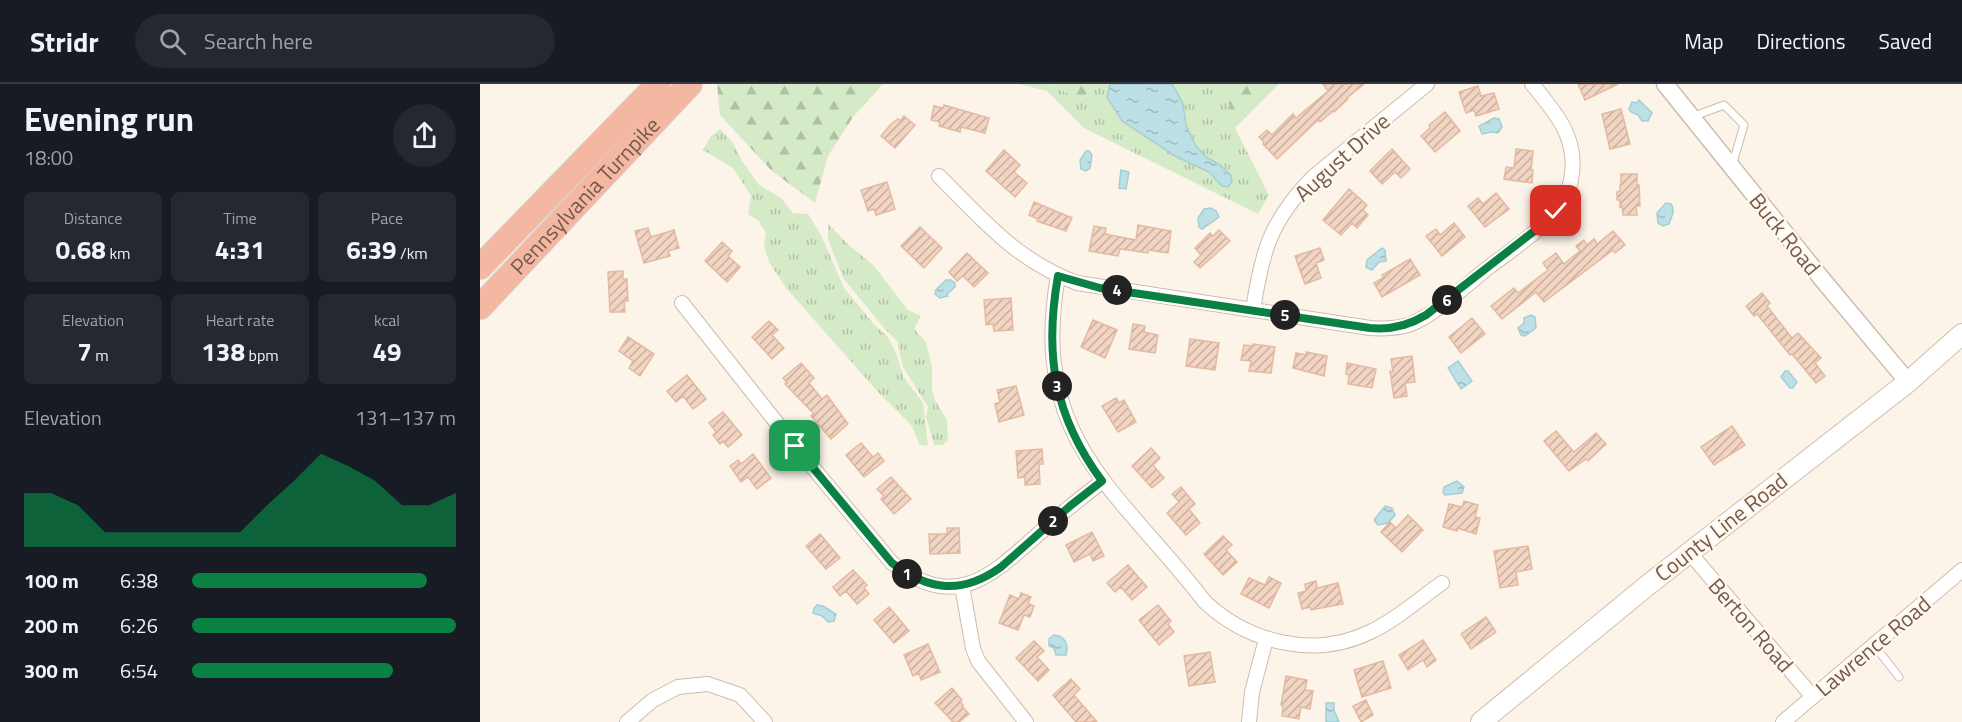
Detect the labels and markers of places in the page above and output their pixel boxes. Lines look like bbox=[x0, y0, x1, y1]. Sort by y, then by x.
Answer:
pin bbox=[1530, 185, 1581, 236]
pin: 4 bbox=[1102, 275, 1132, 305]
pin: 6 bbox=[1432, 285, 1462, 315]
pin: 5 bbox=[1270, 300, 1300, 330]
pin: 3 bbox=[1042, 371, 1072, 401]
pin bbox=[769, 420, 820, 471]
pin: 2 bbox=[1038, 506, 1068, 536]
pin: 1 bbox=[892, 559, 922, 589]

